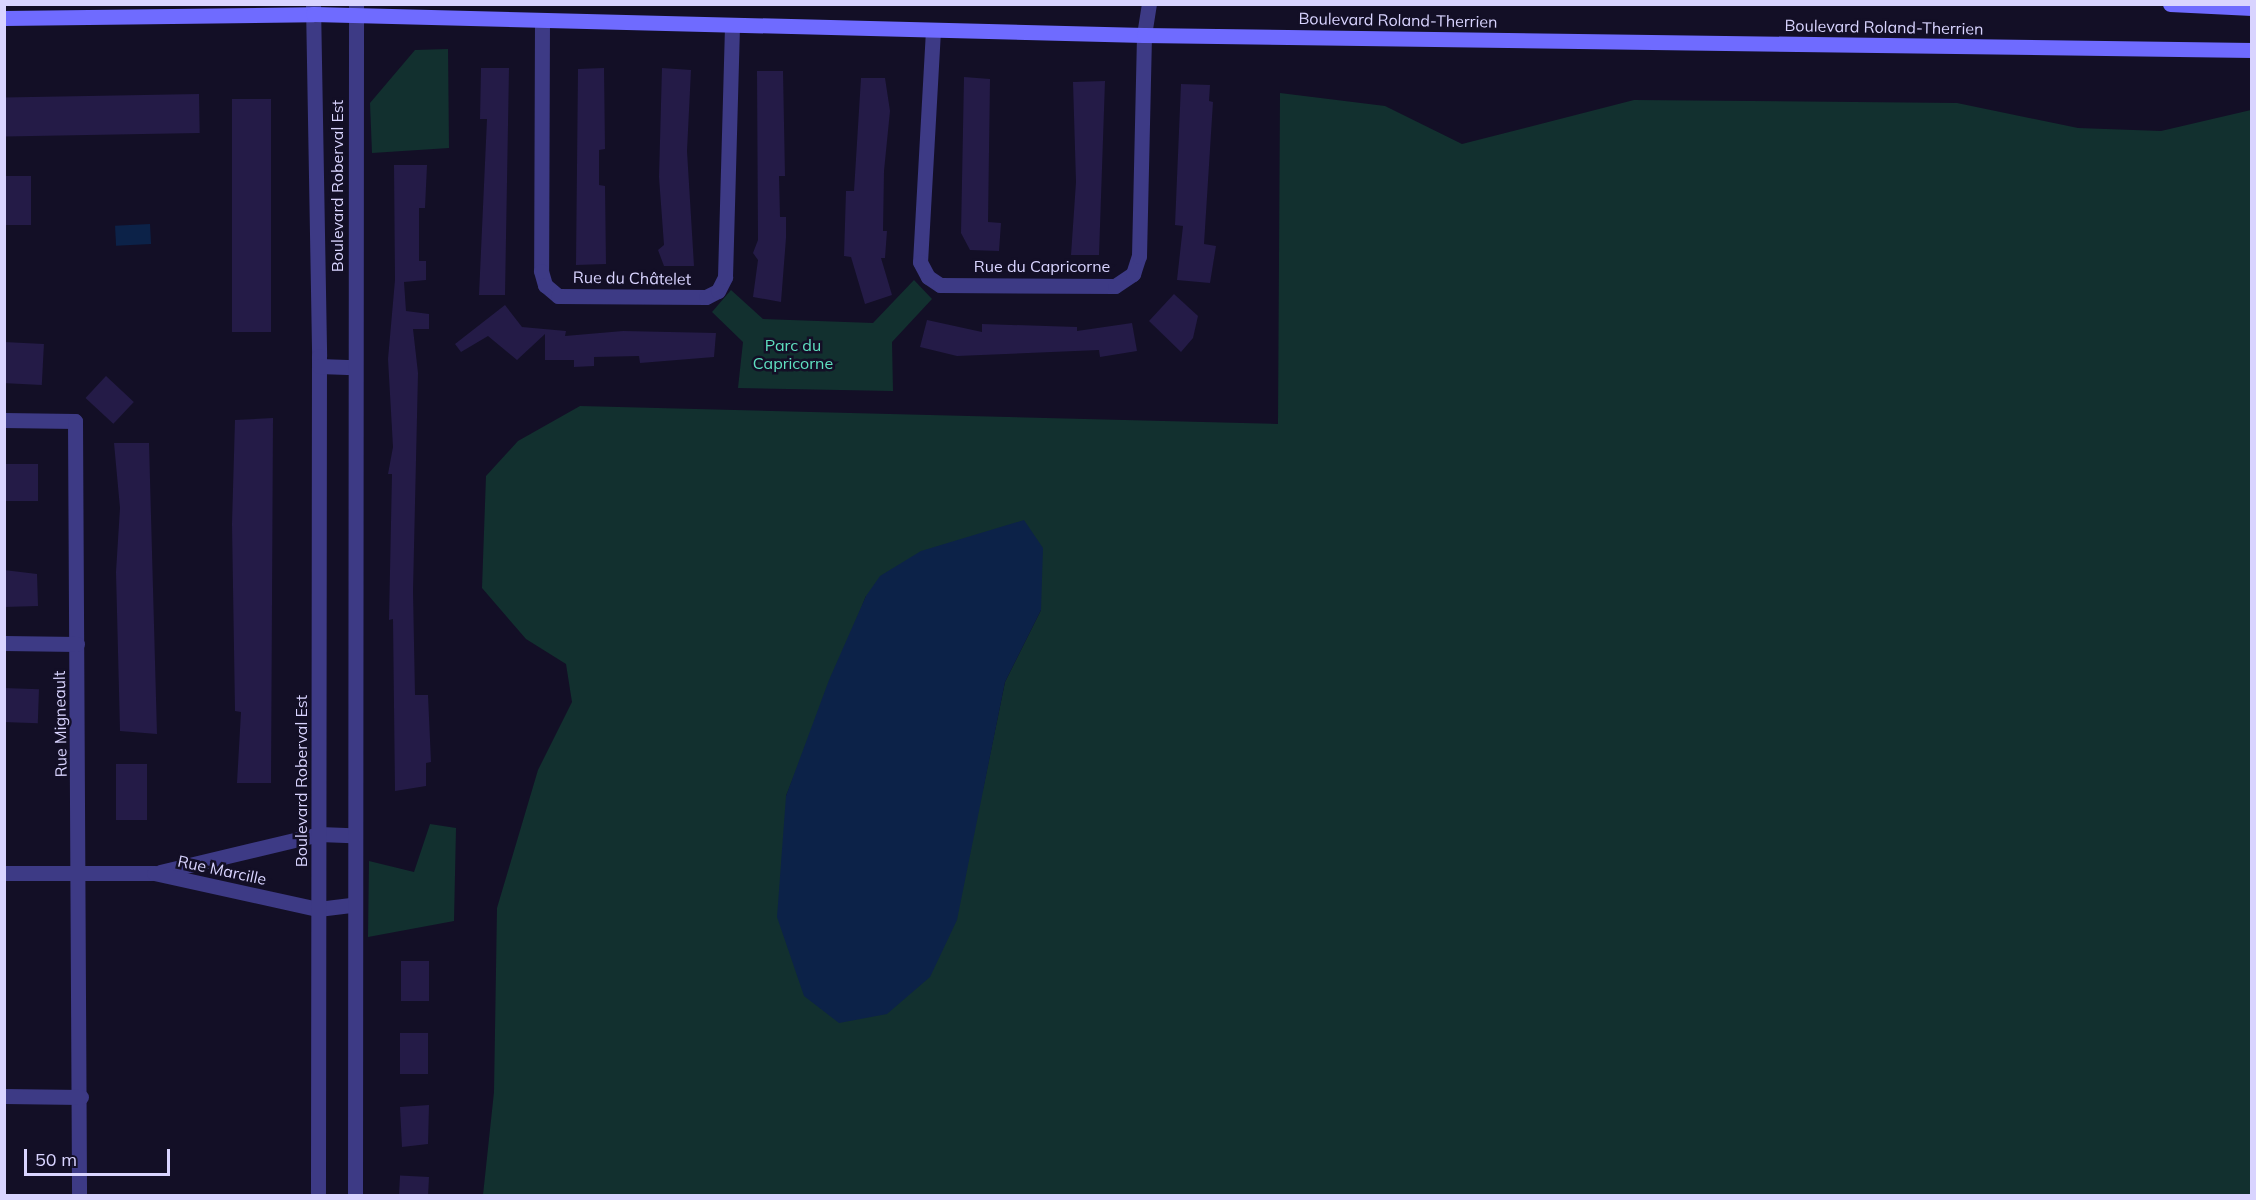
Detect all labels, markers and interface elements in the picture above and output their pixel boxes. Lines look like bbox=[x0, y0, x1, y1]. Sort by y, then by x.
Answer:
street label: Boulevard Roland-Therrien bbox=[1298, 9, 1498, 31]
street label: Boulevard Roland-Therrien bbox=[1784, 16, 1984, 38]
street label: Boulevard Roberval Est bbox=[327, 100, 347, 272]
street label: Rue du Capricorne bbox=[974, 256, 1110, 276]
street label: Rue du Châtelet bbox=[573, 267, 691, 289]
park label: Parc du Capricorne bbox=[753, 335, 833, 373]
street label: Rue Migneault bbox=[49, 670, 71, 778]
street label: Boulevard Roberval Est bbox=[291, 695, 311, 867]
street label: Rue Marcille bbox=[176, 851, 268, 889]
scale bar bbox=[27, 1137, 172, 1175]
text: 50 m bbox=[35, 1148, 77, 1171]

